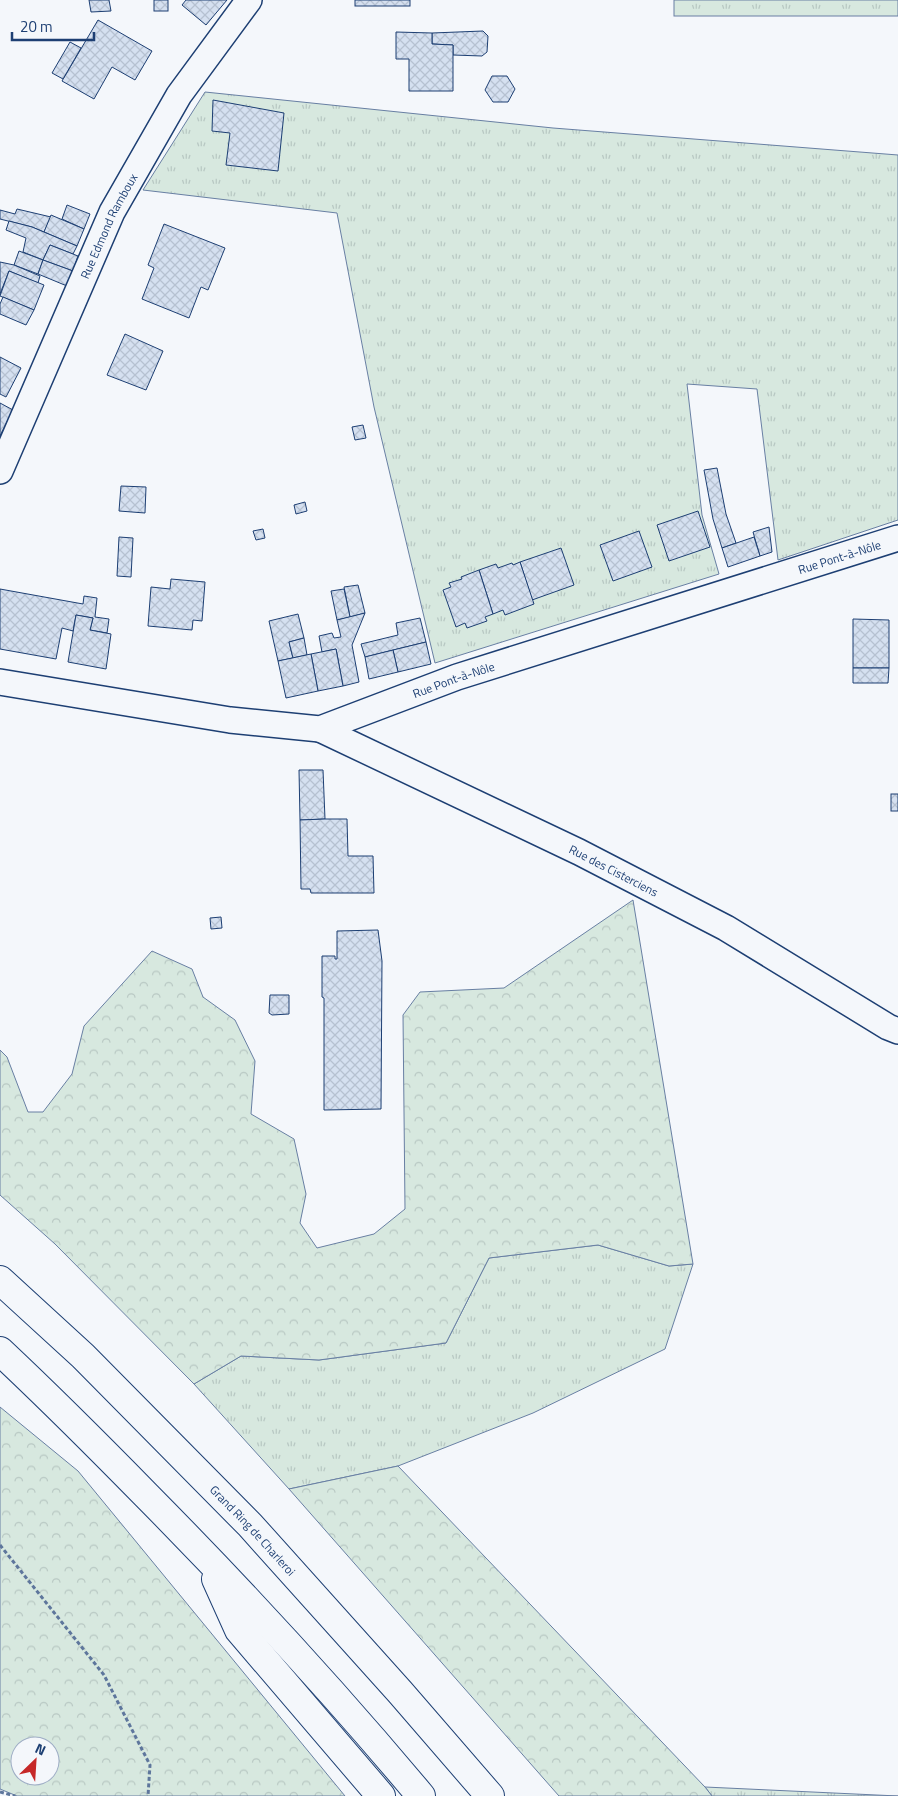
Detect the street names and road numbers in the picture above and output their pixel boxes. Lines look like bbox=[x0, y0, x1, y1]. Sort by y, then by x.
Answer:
street label: Rue Edmond Ramboux bbox=[75, 169, 142, 282]
street label: Rue Pont-à-Nôle bbox=[796, 535, 883, 578]
street label: Rue Pont-à-Nôle bbox=[410, 656, 497, 703]
street label: Rue des Cisterciens bbox=[566, 839, 662, 901]
street label: Grand Ring de Charleroi bbox=[206, 1480, 301, 1580]

